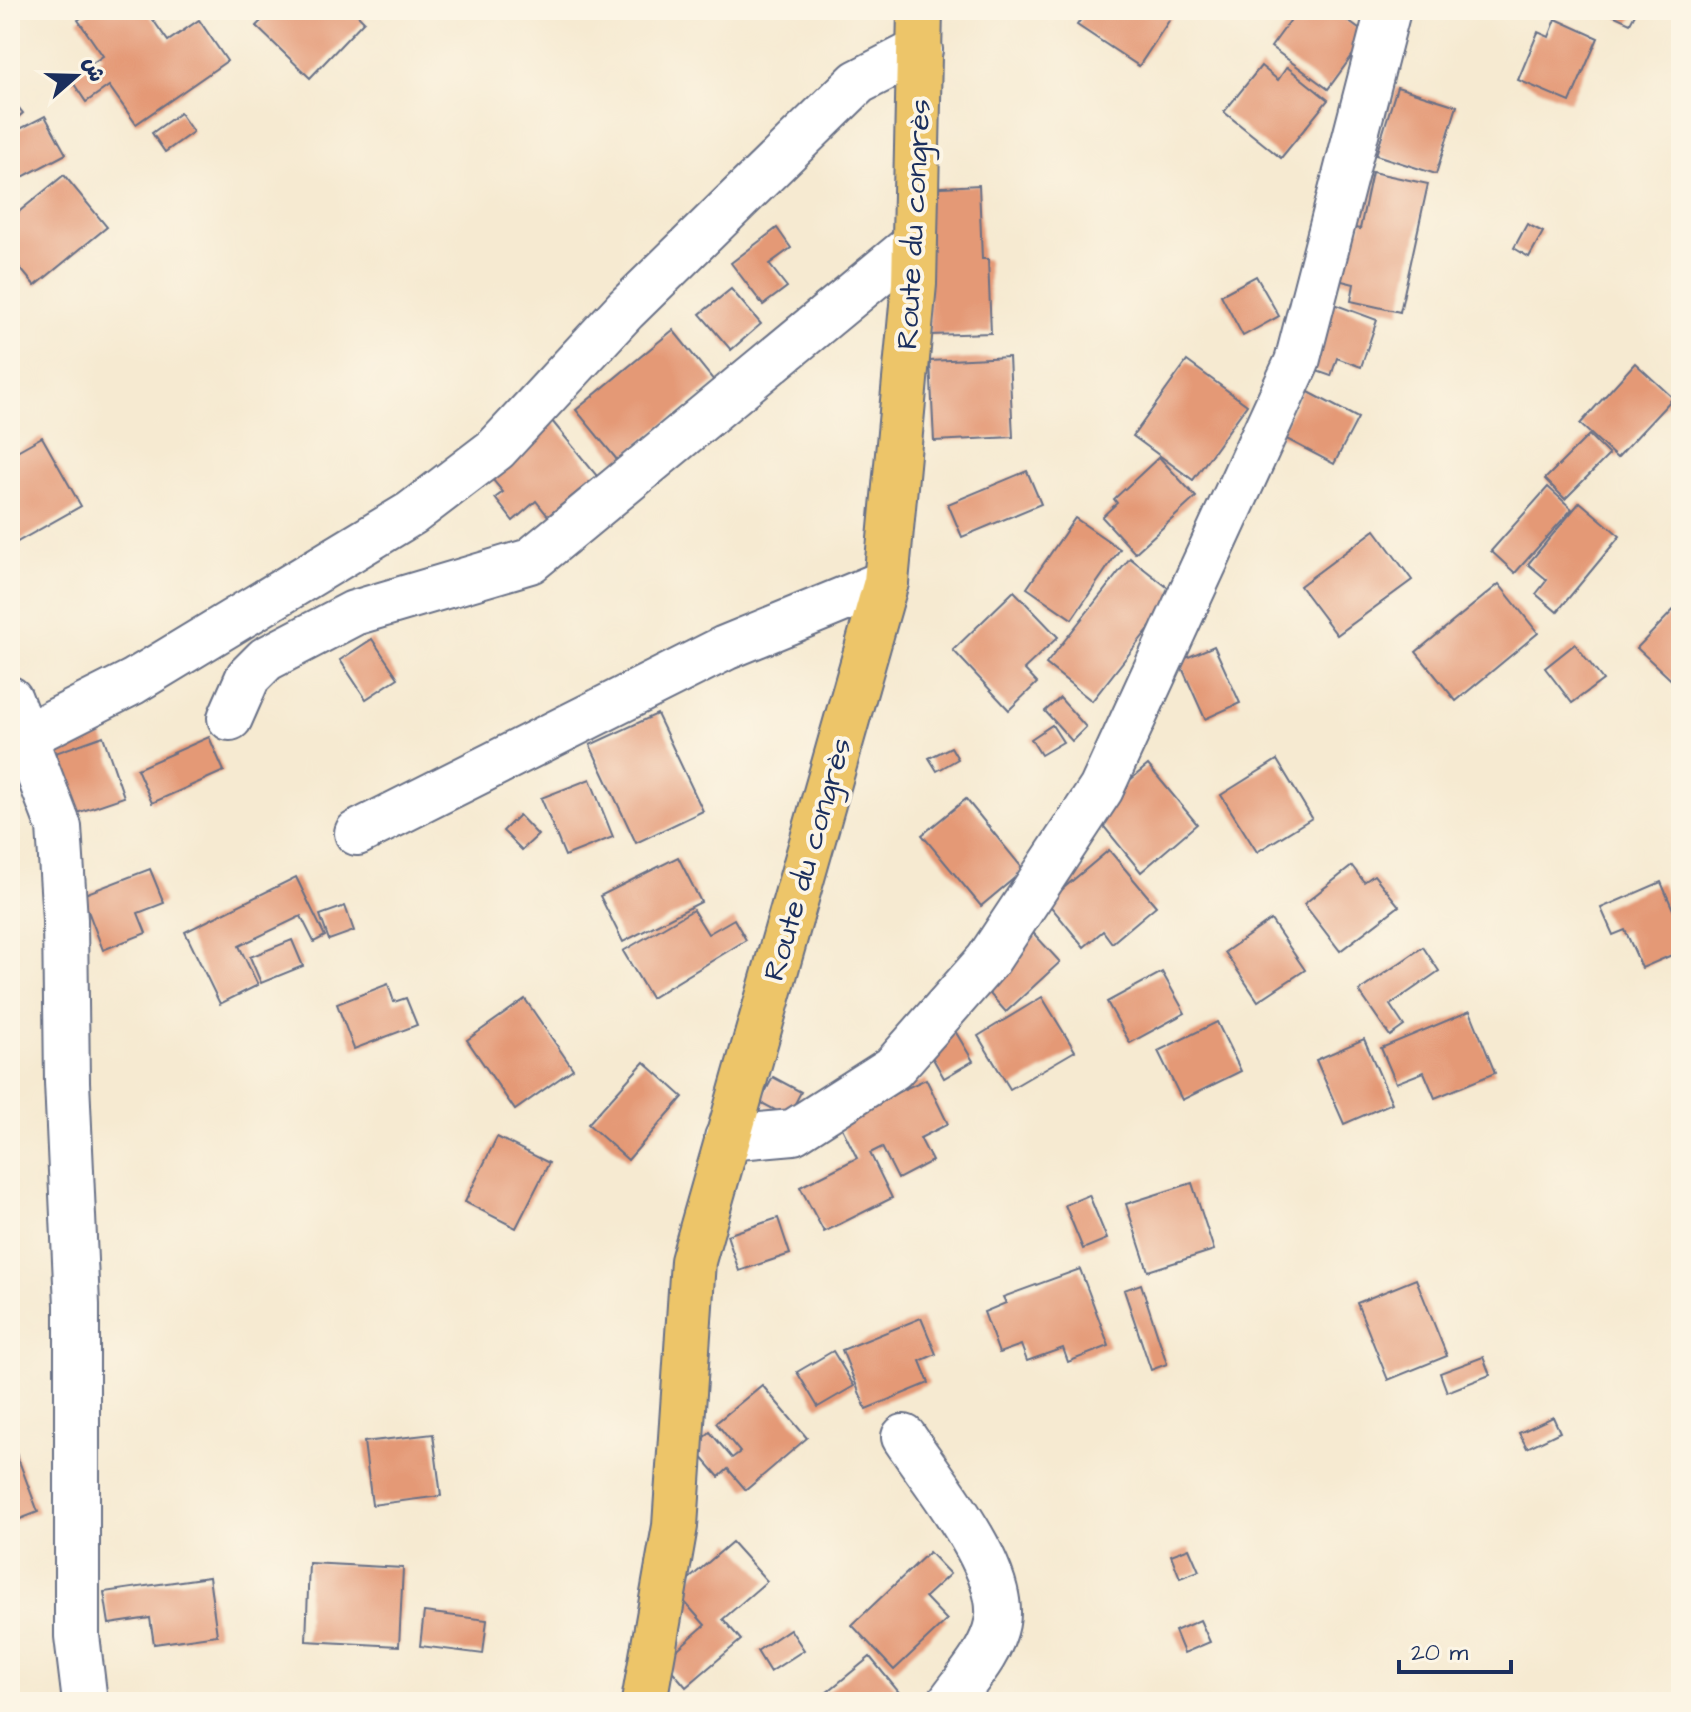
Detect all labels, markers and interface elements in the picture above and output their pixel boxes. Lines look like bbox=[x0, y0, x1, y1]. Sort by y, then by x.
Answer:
north arrow bbox=[36, 36, 116, 116]
text: ش bbox=[75, 53, 112, 86]
street label: Route du congrès bbox=[886, 98, 943, 350]
street label: Route du congrès bbox=[753, 733, 864, 986]
scale bar bbox=[1399, 1624, 1511, 1674]
text: 20 m bbox=[1411, 1636, 1468, 1670]

